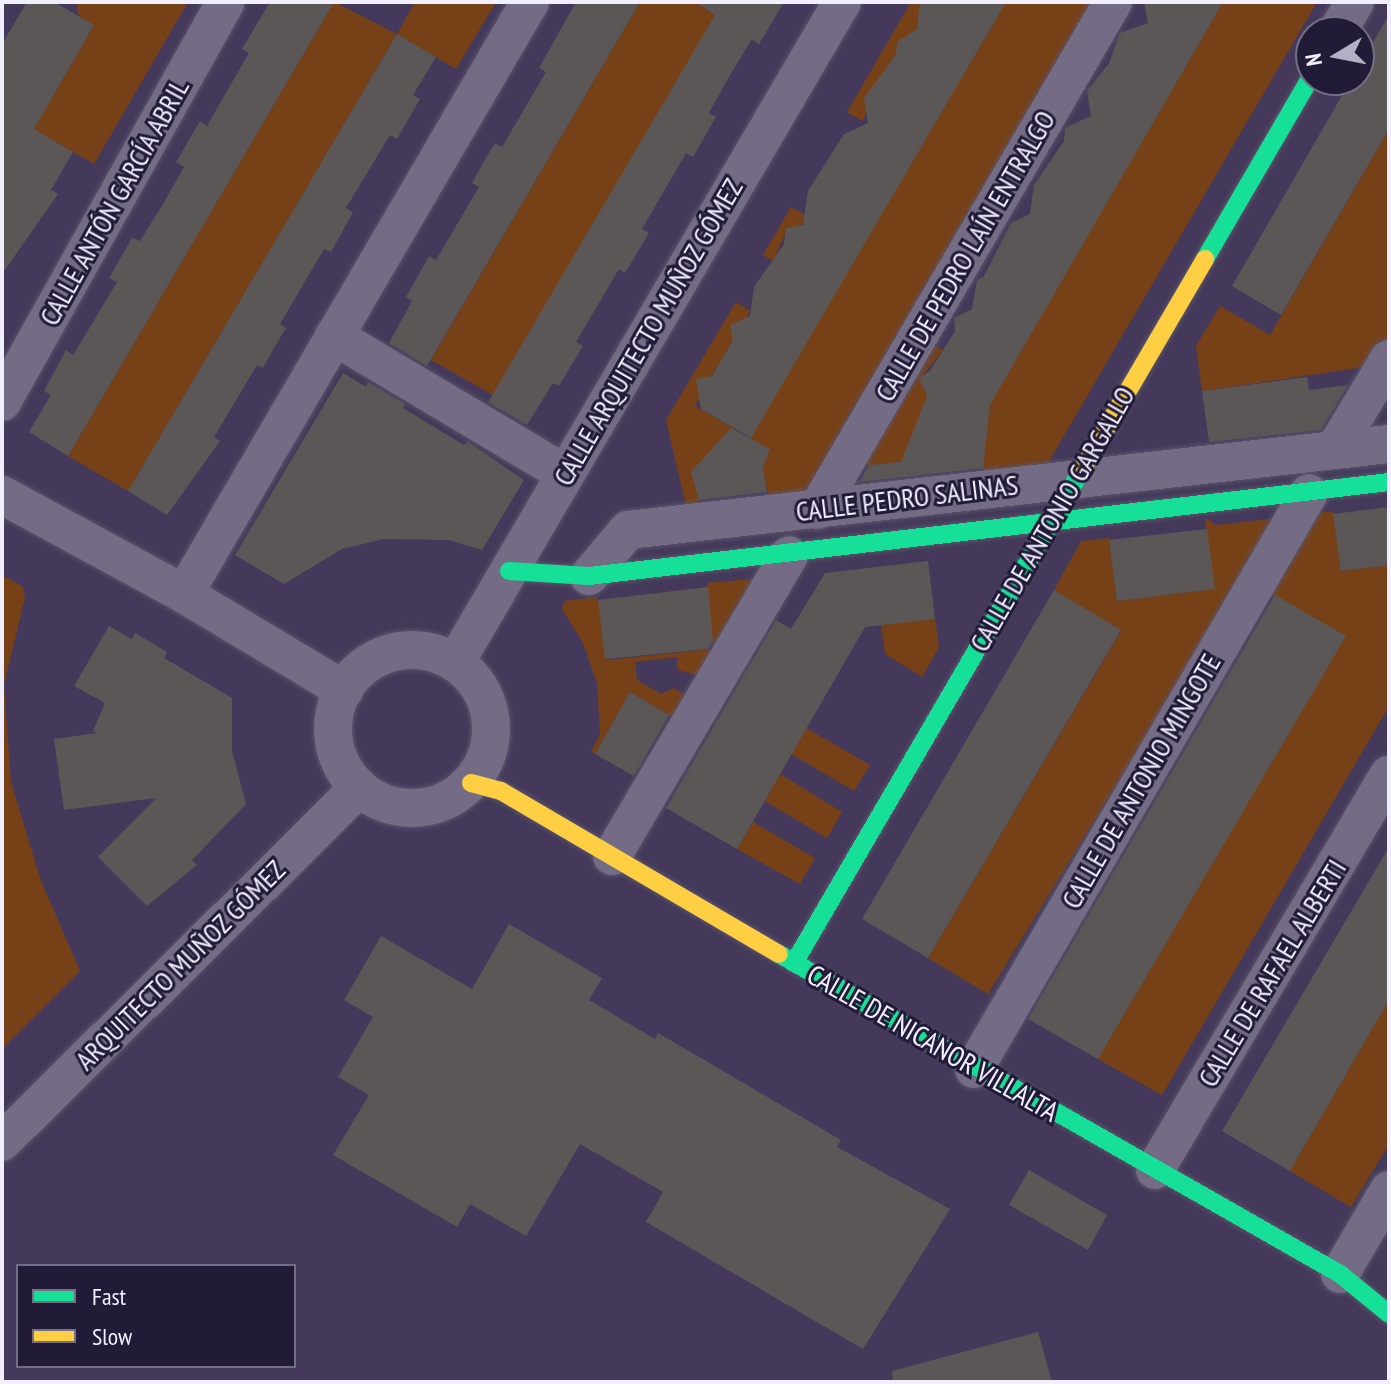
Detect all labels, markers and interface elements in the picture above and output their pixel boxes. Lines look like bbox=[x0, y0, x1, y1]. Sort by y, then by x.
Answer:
north arrow bbox=[1295, 16, 1375, 96]
text: N bbox=[1299, 52, 1328, 68]
street label: CALLE ANTÓN GARCÍA ABRIL bbox=[32, 72, 196, 332]
street label: CALLE DE PEDRO LAÍN ENTRALGO bbox=[868, 105, 1062, 407]
street label: CALLE ARQUITECTO MUÑOZ GÓMEZ bbox=[546, 172, 750, 492]
street label: CALLE DE ANTONIO GARGALLO bbox=[962, 380, 1142, 658]
street label: CALLE PEDRO SALINAS bbox=[794, 468, 1020, 528]
street label: CALLE DE ANTONIO MINGOTE bbox=[1054, 647, 1228, 915]
street label: ARQUITECTO MUÑOZ GÓMEZ bbox=[68, 853, 292, 1077]
street label: CALLE DE RAFAEL ALBERTI bbox=[1190, 853, 1354, 1093]
street label: CALLE DE NICANOR VILLALTA bbox=[801, 957, 1065, 1129]
legend bbox=[16, 1264, 296, 1368]
text: Fast bbox=[92, 1281, 126, 1312]
text: Slow bbox=[92, 1321, 132, 1352]

